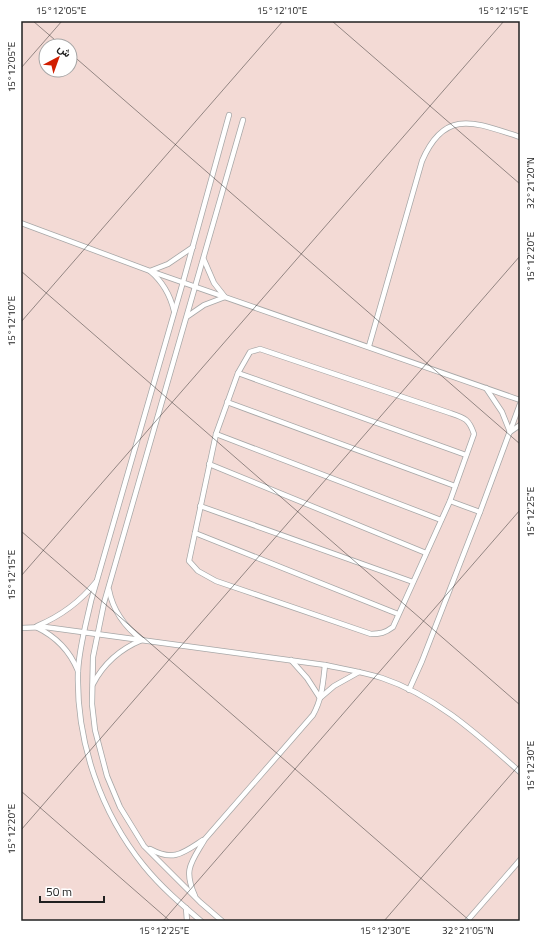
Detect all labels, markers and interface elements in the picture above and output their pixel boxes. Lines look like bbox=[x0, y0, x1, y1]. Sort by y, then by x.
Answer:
text: 15°12'05"E bbox=[36, 3, 87, 18]
text: 15°12'10"E bbox=[257, 3, 308, 18]
text: 15°12'15"E bbox=[478, 3, 529, 18]
north arrow bbox=[38, 38, 78, 78]
text: ش bbox=[54, 40, 75, 61]
text: 15°12'05"E bbox=[4, 41, 19, 92]
text: 32°21'20"N bbox=[523, 157, 538, 209]
text: 15°12'20"E bbox=[523, 231, 538, 282]
text: 15°12'10"E bbox=[4, 295, 19, 346]
text: 15°12'25"E bbox=[523, 486, 538, 537]
text: 15°12'15"E bbox=[4, 549, 19, 600]
text: 15°12'30"E bbox=[523, 740, 538, 791]
text: 15°12'20"E bbox=[4, 803, 19, 854]
scale bar bbox=[40, 878, 104, 904]
text: 50 m bbox=[46, 882, 72, 901]
text: 15°12'25"E bbox=[139, 923, 190, 938]
text: 15°12'30"E bbox=[360, 923, 411, 938]
text: 32°21'05"N bbox=[442, 923, 494, 938]

